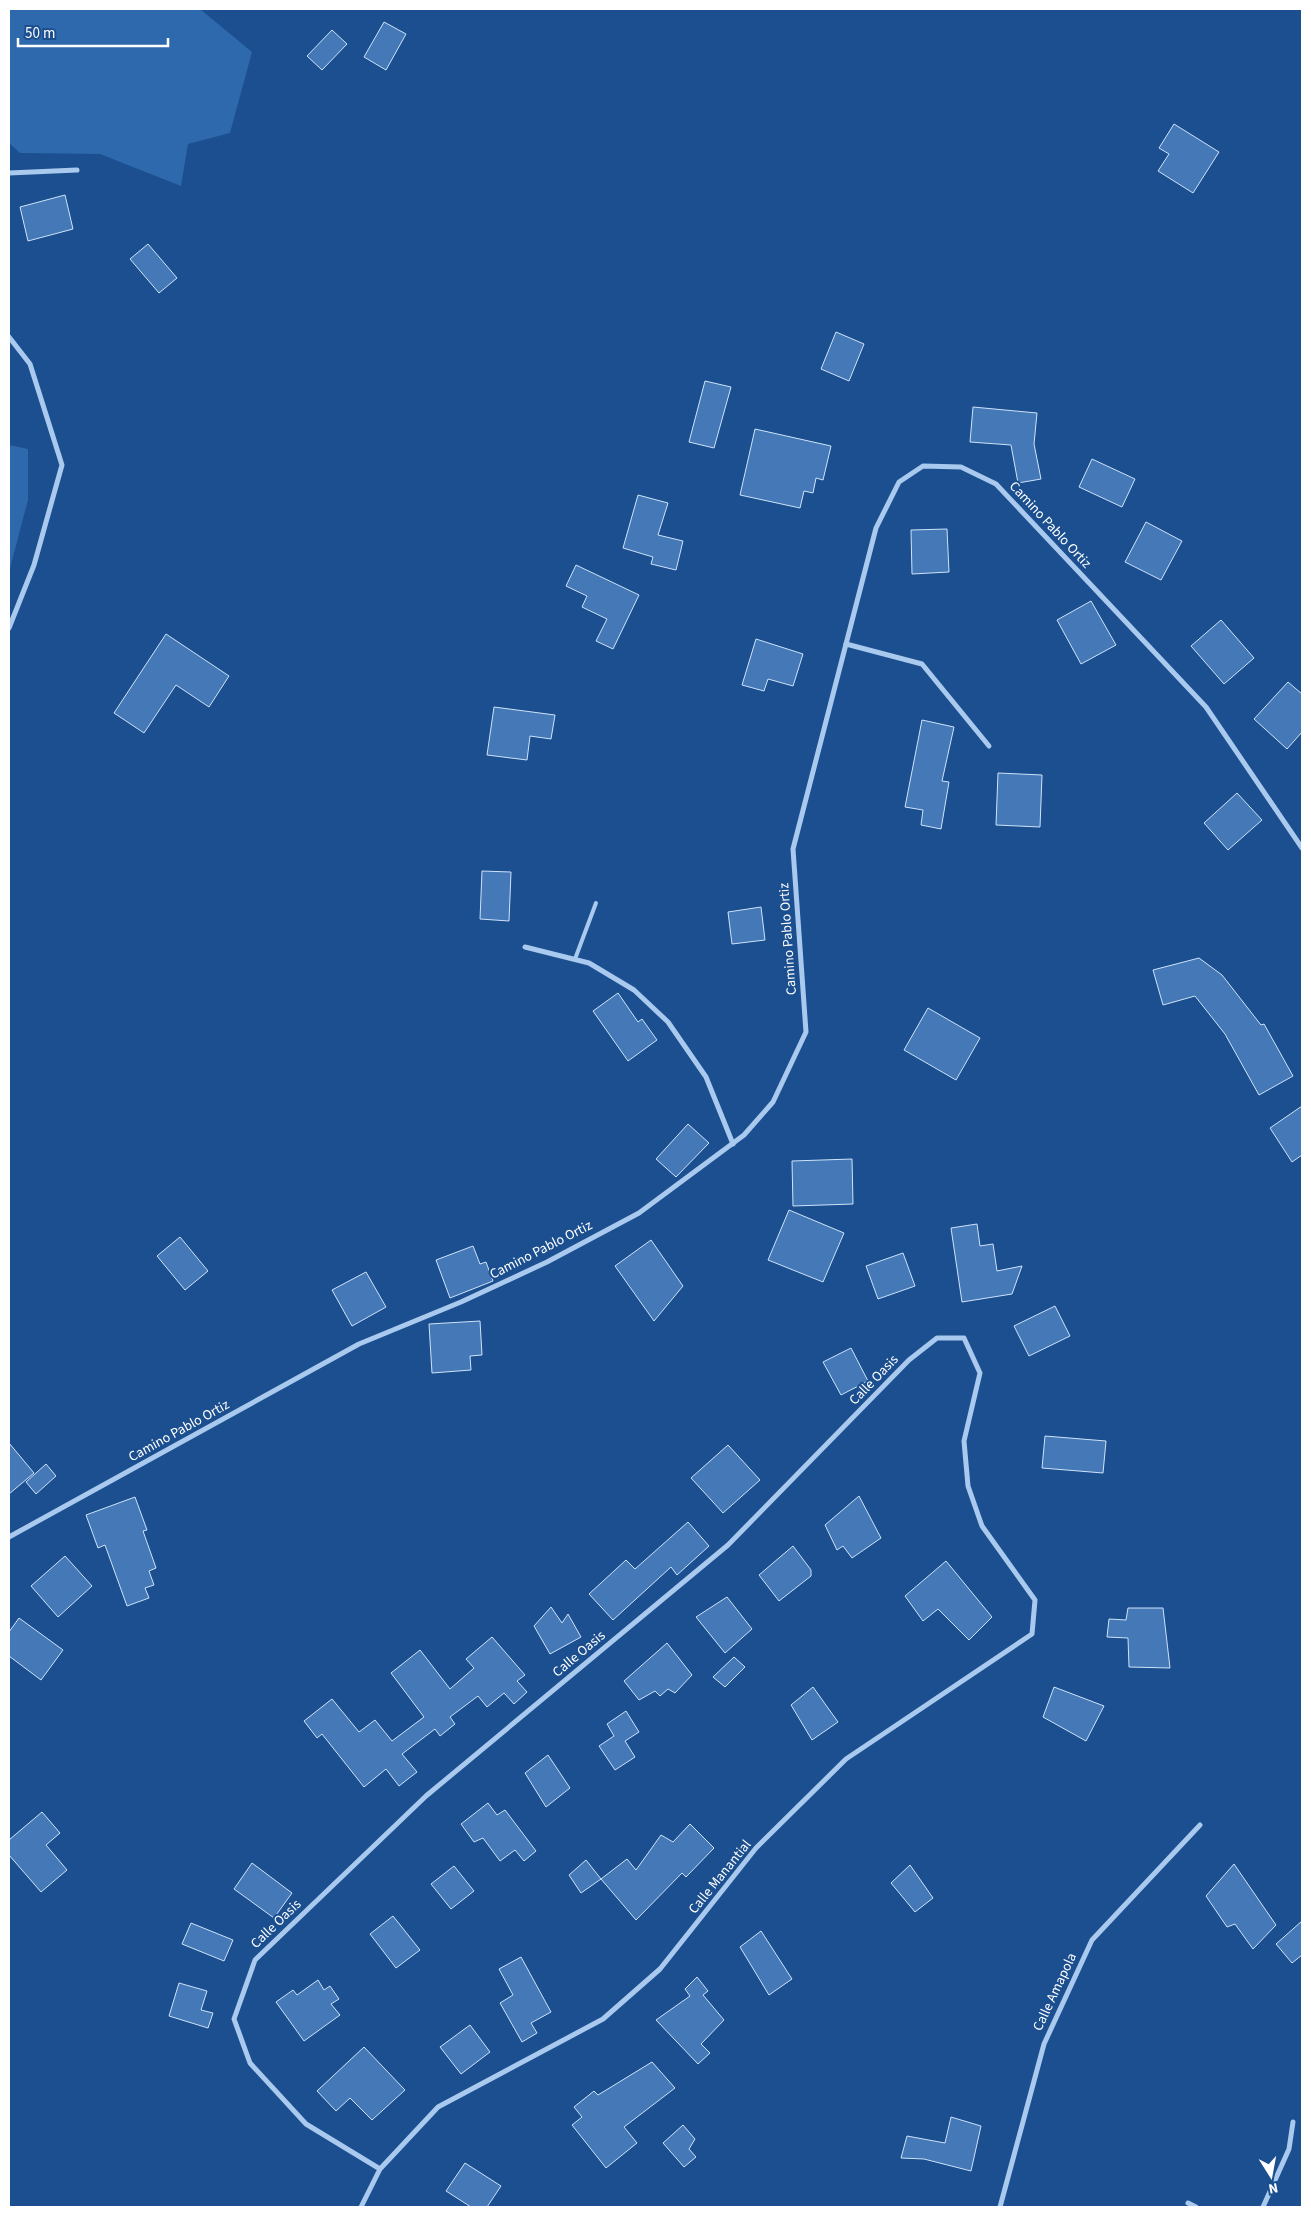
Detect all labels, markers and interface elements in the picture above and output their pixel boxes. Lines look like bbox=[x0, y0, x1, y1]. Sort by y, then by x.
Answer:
scale bar bbox=[18, 15, 168, 47]
text: 50 m bbox=[25, 23, 55, 44]
street label: Camino Pablo Ortiz bbox=[1004, 477, 1096, 573]
street label: Camino Pablo Ortiz bbox=[774, 882, 802, 996]
street label: Camino Pablo Ortiz bbox=[486, 1216, 596, 1284]
street label: Calle Oasis bbox=[845, 1350, 903, 1410]
street label: Camino Pablo Ortiz bbox=[125, 1395, 233, 1467]
street label: Calle Oasis bbox=[548, 1626, 610, 1682]
street label: Calle Manantial bbox=[684, 1835, 756, 1918]
street label: Calle Oasis bbox=[246, 1895, 306, 1953]
street label: Calle Amapola bbox=[1028, 1950, 1082, 2034]
north arrow bbox=[1246, 2151, 1296, 2201]
text: N bbox=[1267, 2177, 1280, 2198]

